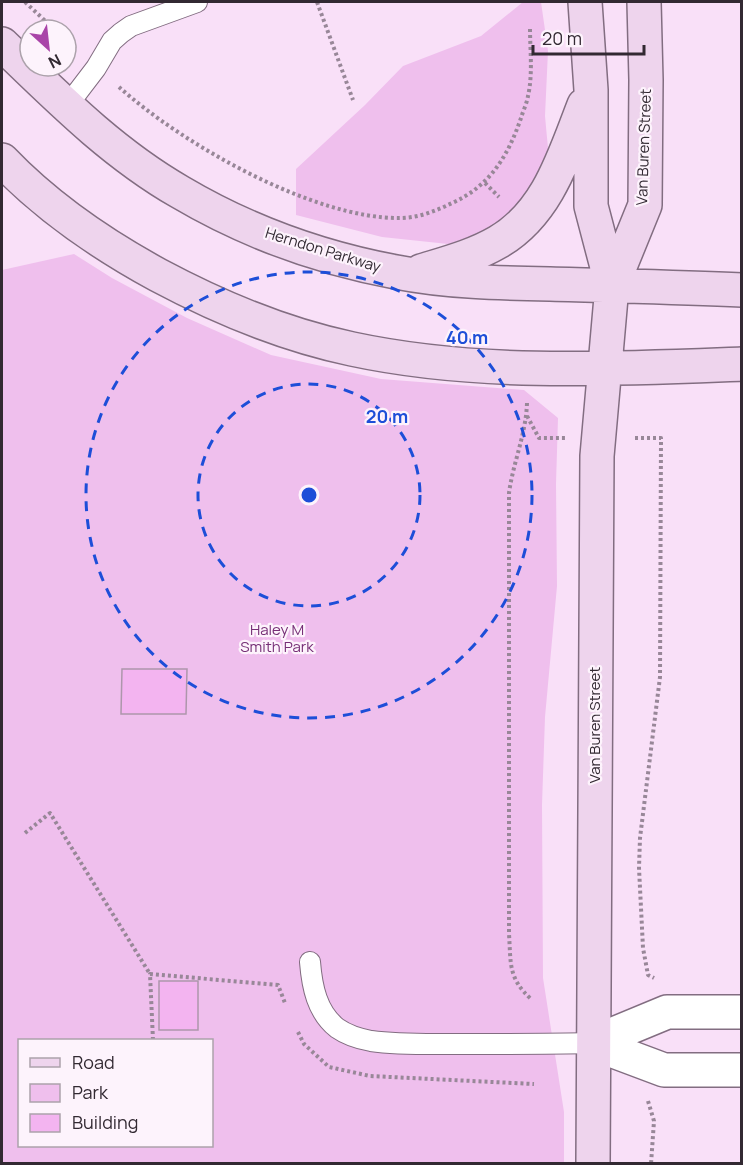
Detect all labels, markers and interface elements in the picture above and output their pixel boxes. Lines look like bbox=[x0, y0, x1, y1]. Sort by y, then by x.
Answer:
north arrow bbox=[18, 18, 78, 78]
scale bar bbox=[533, 18, 644, 56]
text: 20 m bbox=[542, 26, 582, 50]
text: N bbox=[45, 49, 65, 74]
street label: Van Buren Street bbox=[631, 88, 656, 206]
street label: Herndon Parkway bbox=[263, 222, 384, 277]
text: 40 m bbox=[446, 325, 488, 349]
text: 20 m bbox=[366, 404, 408, 428]
centre of rings bbox=[299, 485, 319, 505]
park label: Haley M Smith Park bbox=[240, 619, 314, 657]
street label: Van Buren Street bbox=[584, 667, 605, 783]
legend bbox=[18, 1039, 213, 1147]
text: Road bbox=[72, 1050, 115, 1074]
text: Park bbox=[72, 1080, 109, 1104]
text: Building bbox=[72, 1110, 138, 1134]

